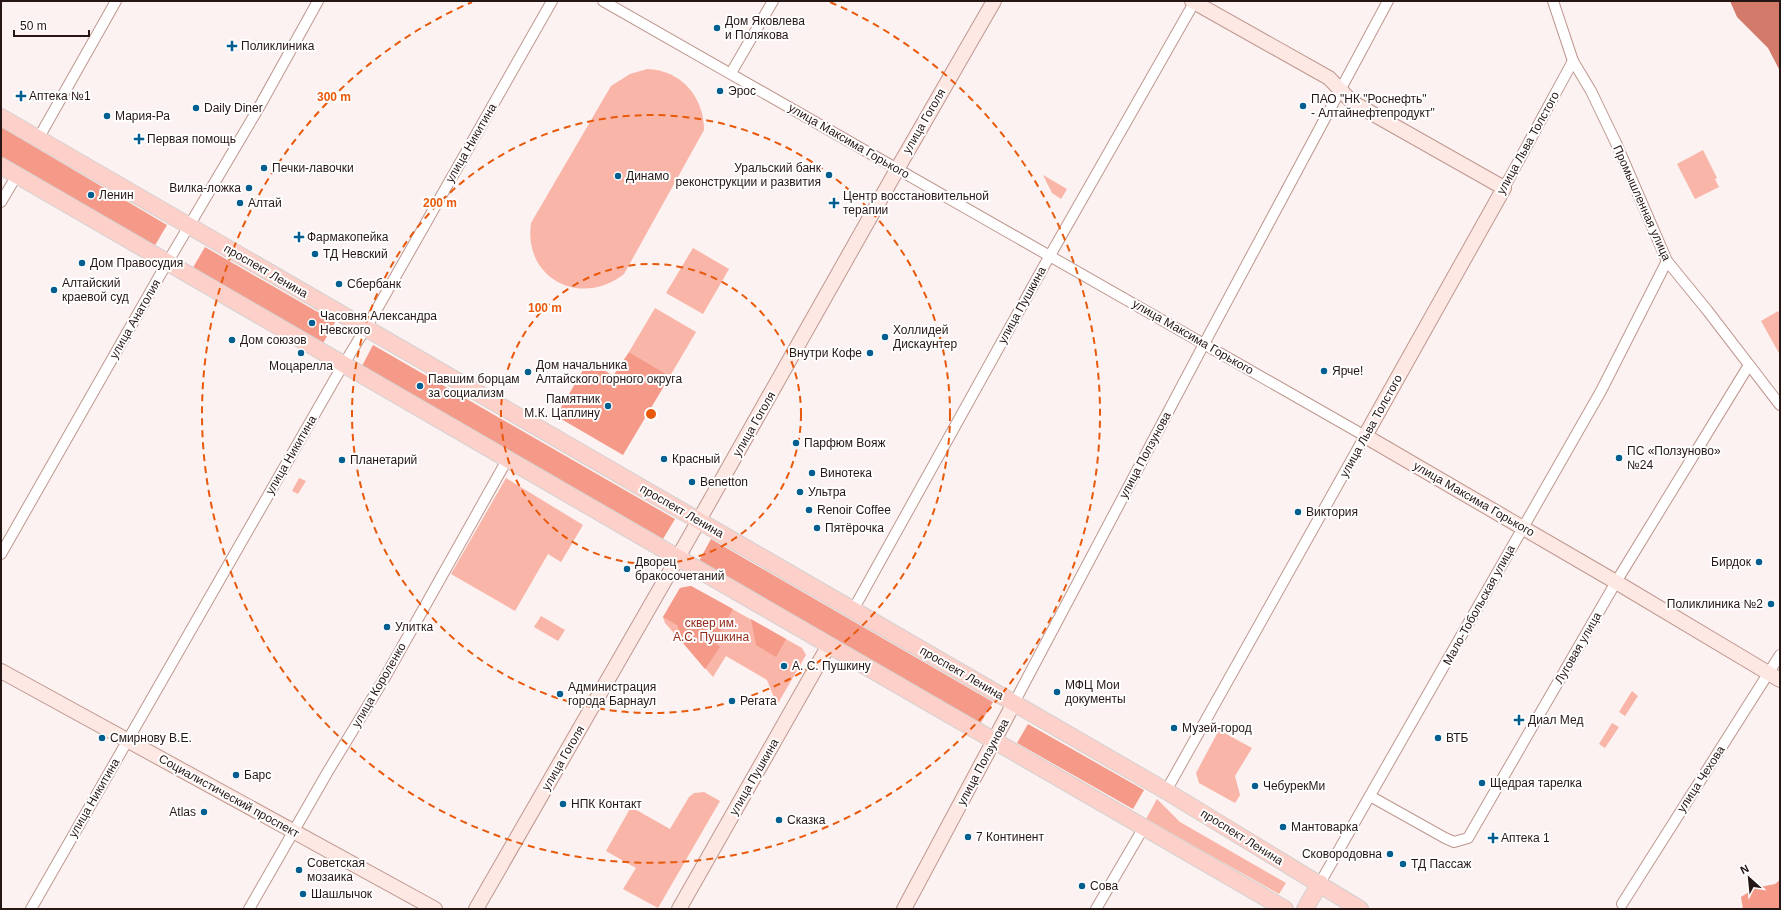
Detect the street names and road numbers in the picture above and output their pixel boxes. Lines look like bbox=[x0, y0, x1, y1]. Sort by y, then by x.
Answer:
street label: улица Гоголя bbox=[900, 86, 948, 156]
street label: улица Льва Толстого bbox=[1494, 89, 1562, 197]
street label: улица Никитина bbox=[443, 101, 500, 185]
street label: улица Максима Горького bbox=[786, 101, 912, 182]
street label: Промышленная улица bbox=[1610, 143, 1674, 263]
street label: проспект Ленина bbox=[222, 241, 311, 301]
street label: улица Пушкина bbox=[995, 264, 1049, 346]
street label: улица Анатолия bbox=[107, 277, 163, 361]
street label: улица Максима Горького bbox=[1130, 297, 1256, 378]
street label: улица Льва Толстого bbox=[1337, 372, 1405, 480]
street label: улица Гоголя bbox=[730, 389, 778, 459]
street label: улица Ползунова bbox=[1116, 409, 1174, 501]
street label: улица Никитина bbox=[263, 413, 320, 497]
street label: улица Максима Горького bbox=[1411, 459, 1537, 540]
street label: проспект Ленина bbox=[638, 481, 727, 541]
street label: Мало-Тобольская улица bbox=[1440, 542, 1518, 668]
street label: Луговая улица bbox=[1552, 609, 1604, 686]
street label: улица Короленко bbox=[349, 640, 409, 730]
street label: проспект Ленина bbox=[918, 643, 1007, 703]
street label: улица Ползунова bbox=[954, 716, 1012, 808]
street label: улица Гоголя bbox=[539, 723, 587, 793]
street label: улица Пушкина bbox=[726, 736, 782, 818]
street label: улица Чехова bbox=[1674, 743, 1728, 815]
street label: Социалистический проспект bbox=[156, 752, 302, 841]
street label: улица Никитина bbox=[66, 756, 123, 840]
street label: проспект Ленина bbox=[1198, 806, 1286, 868]

